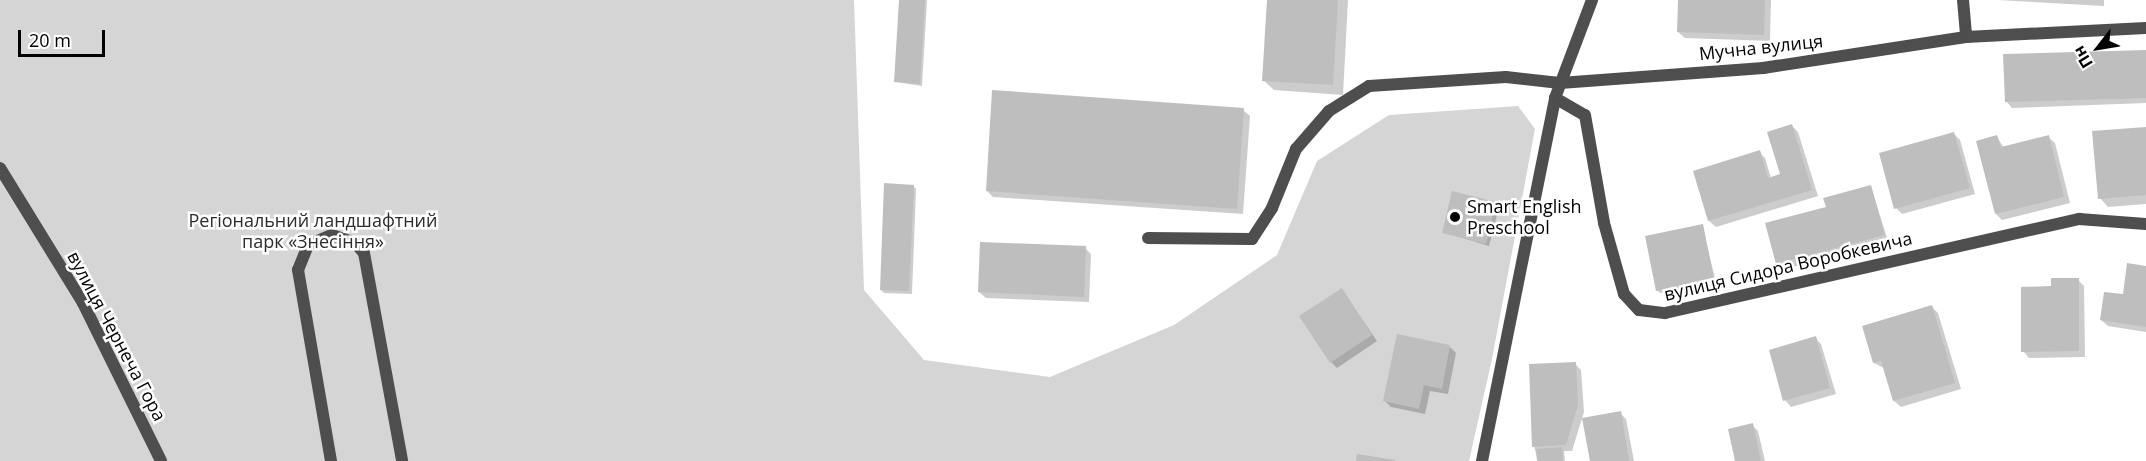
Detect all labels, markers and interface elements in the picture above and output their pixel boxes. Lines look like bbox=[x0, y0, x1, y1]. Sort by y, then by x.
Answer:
scale bar bbox=[21, 18, 108, 56]
north arrow bbox=[2068, 18, 2128, 78]
text: 20 m bbox=[29, 28, 71, 52]
street label: Мучна вулиця bbox=[1698, 30, 1824, 64]
text: Пн bbox=[2067, 42, 2098, 73]
place label: Smart English Preschool bbox=[1467, 196, 1582, 238]
park label: Регіональний ландшафтний парк «Знесіння» bbox=[188, 210, 438, 252]
marker: Smart English Preschool bbox=[1448, 210, 1462, 224]
street label: вулиця Сидора Воробкевича bbox=[1662, 227, 1914, 305]
street label: вулиця Чернеча Гора bbox=[63, 248, 171, 424]

